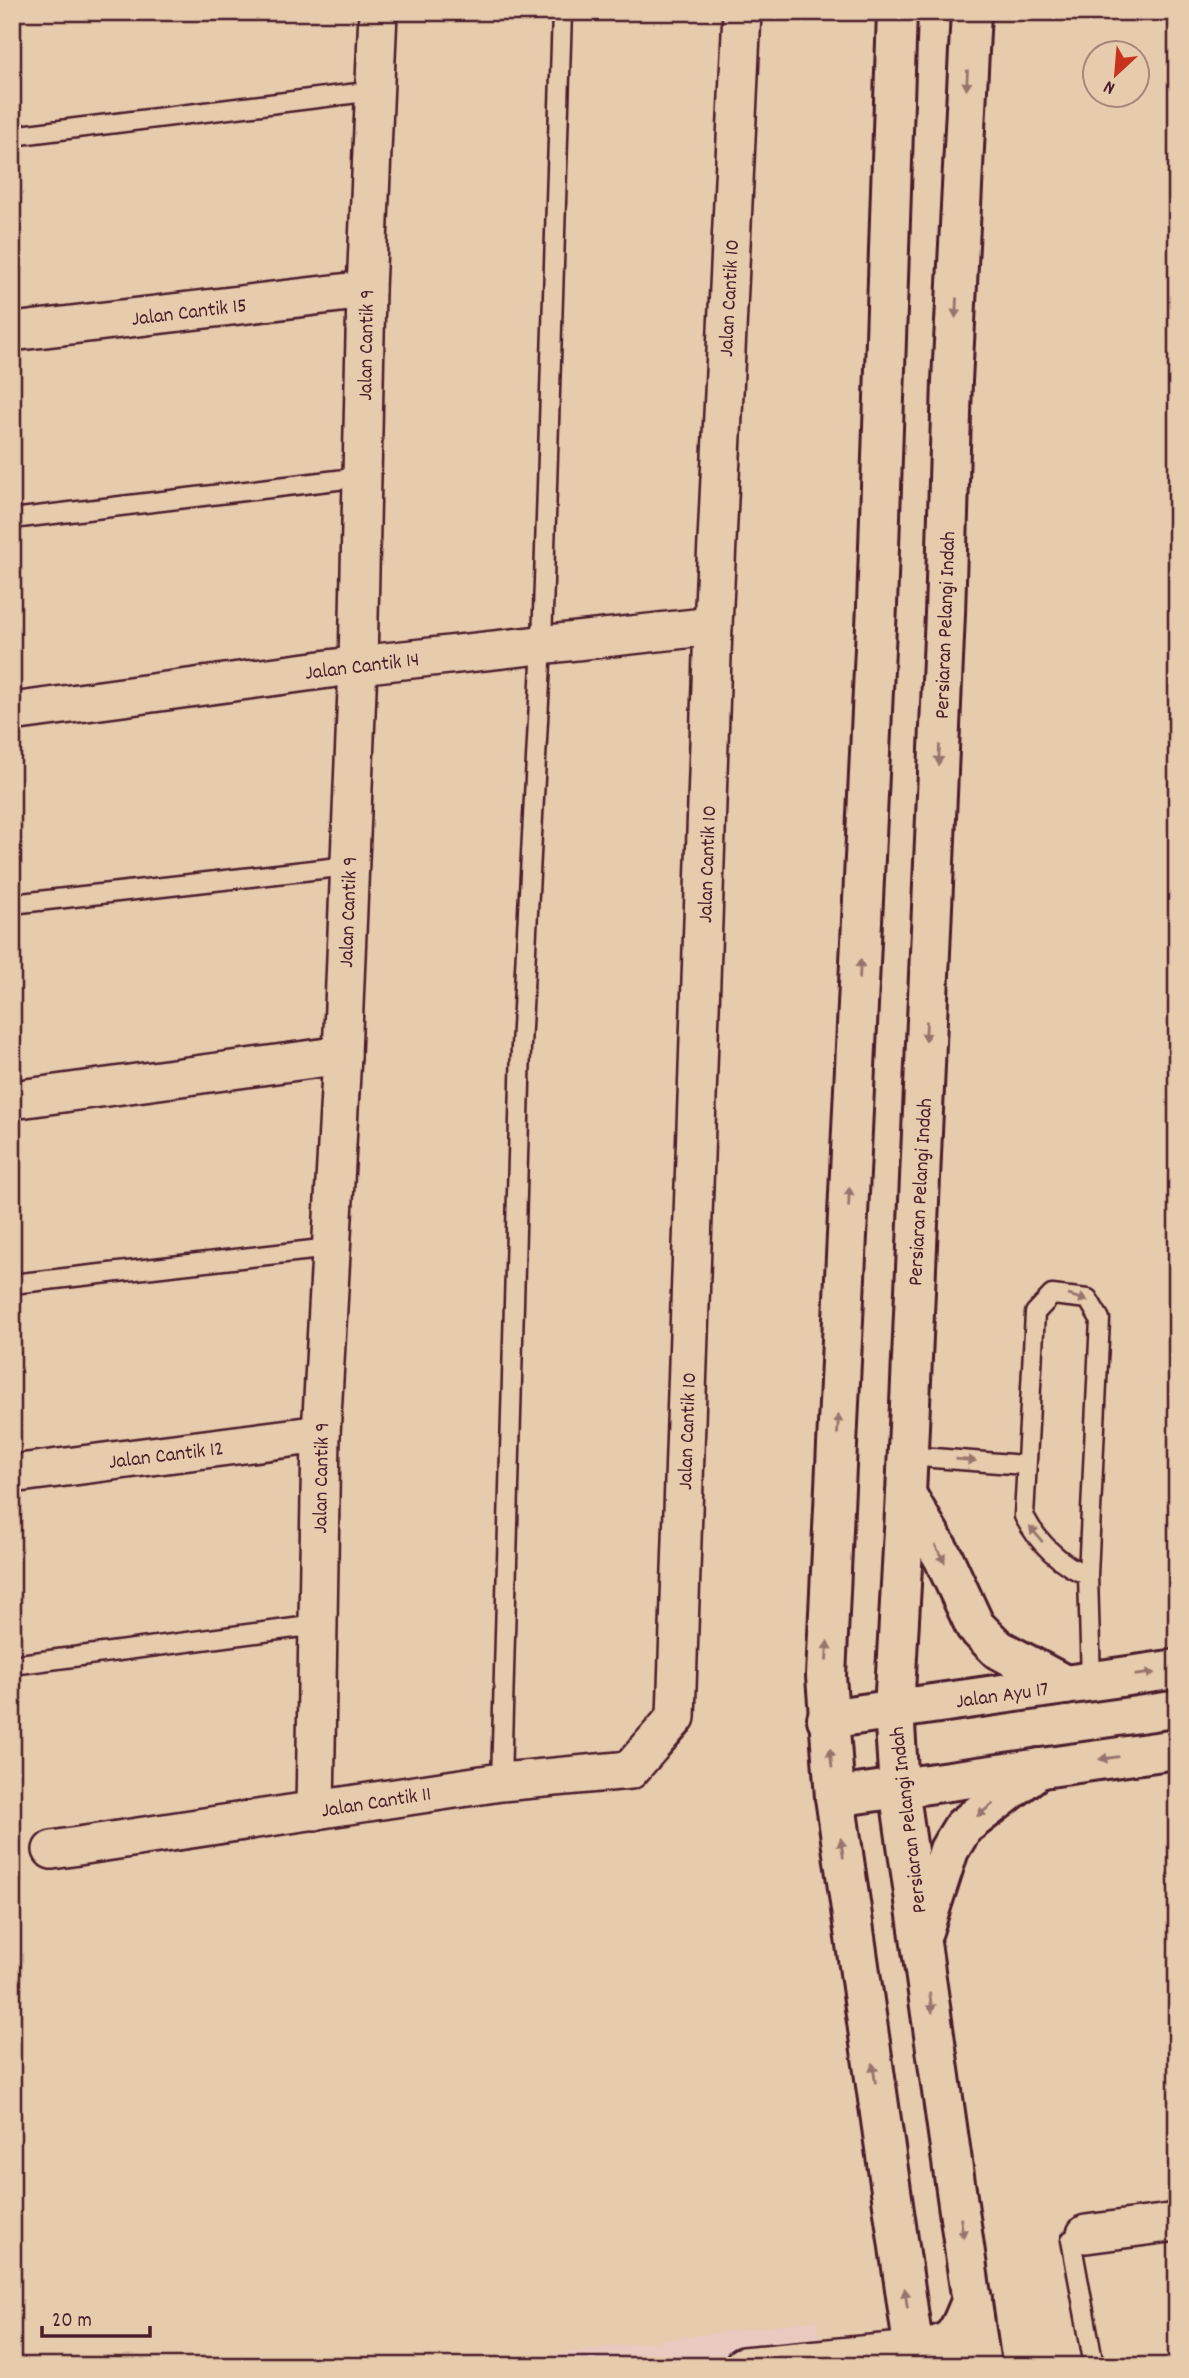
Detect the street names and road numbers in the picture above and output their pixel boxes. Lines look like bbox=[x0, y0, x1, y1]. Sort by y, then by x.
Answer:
street label: Jalan Cantik 10 bbox=[713, 239, 749, 358]
street label: Jalan Cantik 9 bbox=[352, 289, 384, 401]
street label: Jalan Cantik 15 bbox=[130, 292, 249, 336]
street label: Persiaran Pelangi Indah bbox=[929, 531, 965, 720]
street label: Jalan Cantik 14 bbox=[303, 646, 421, 690]
street label: Jalan Cantik 10 bbox=[692, 805, 726, 924]
street label: Jalan Cantik 9 bbox=[333, 856, 367, 968]
street label: Persiaran Pelangi Indah bbox=[902, 1098, 942, 1287]
street label: Jalan Cantik 10 bbox=[672, 1372, 706, 1491]
street label: Jalan Cantik 9 bbox=[307, 1422, 339, 1534]
street label: Jalan Cantik 12 bbox=[107, 1435, 226, 1479]
street label: Jalan Ayu 17 bbox=[954, 1676, 1051, 1718]
street label: Persiaran Pelangi Indah bbox=[884, 1725, 936, 1915]
street label: Jalan Cantik 11 bbox=[319, 1780, 434, 1827]

